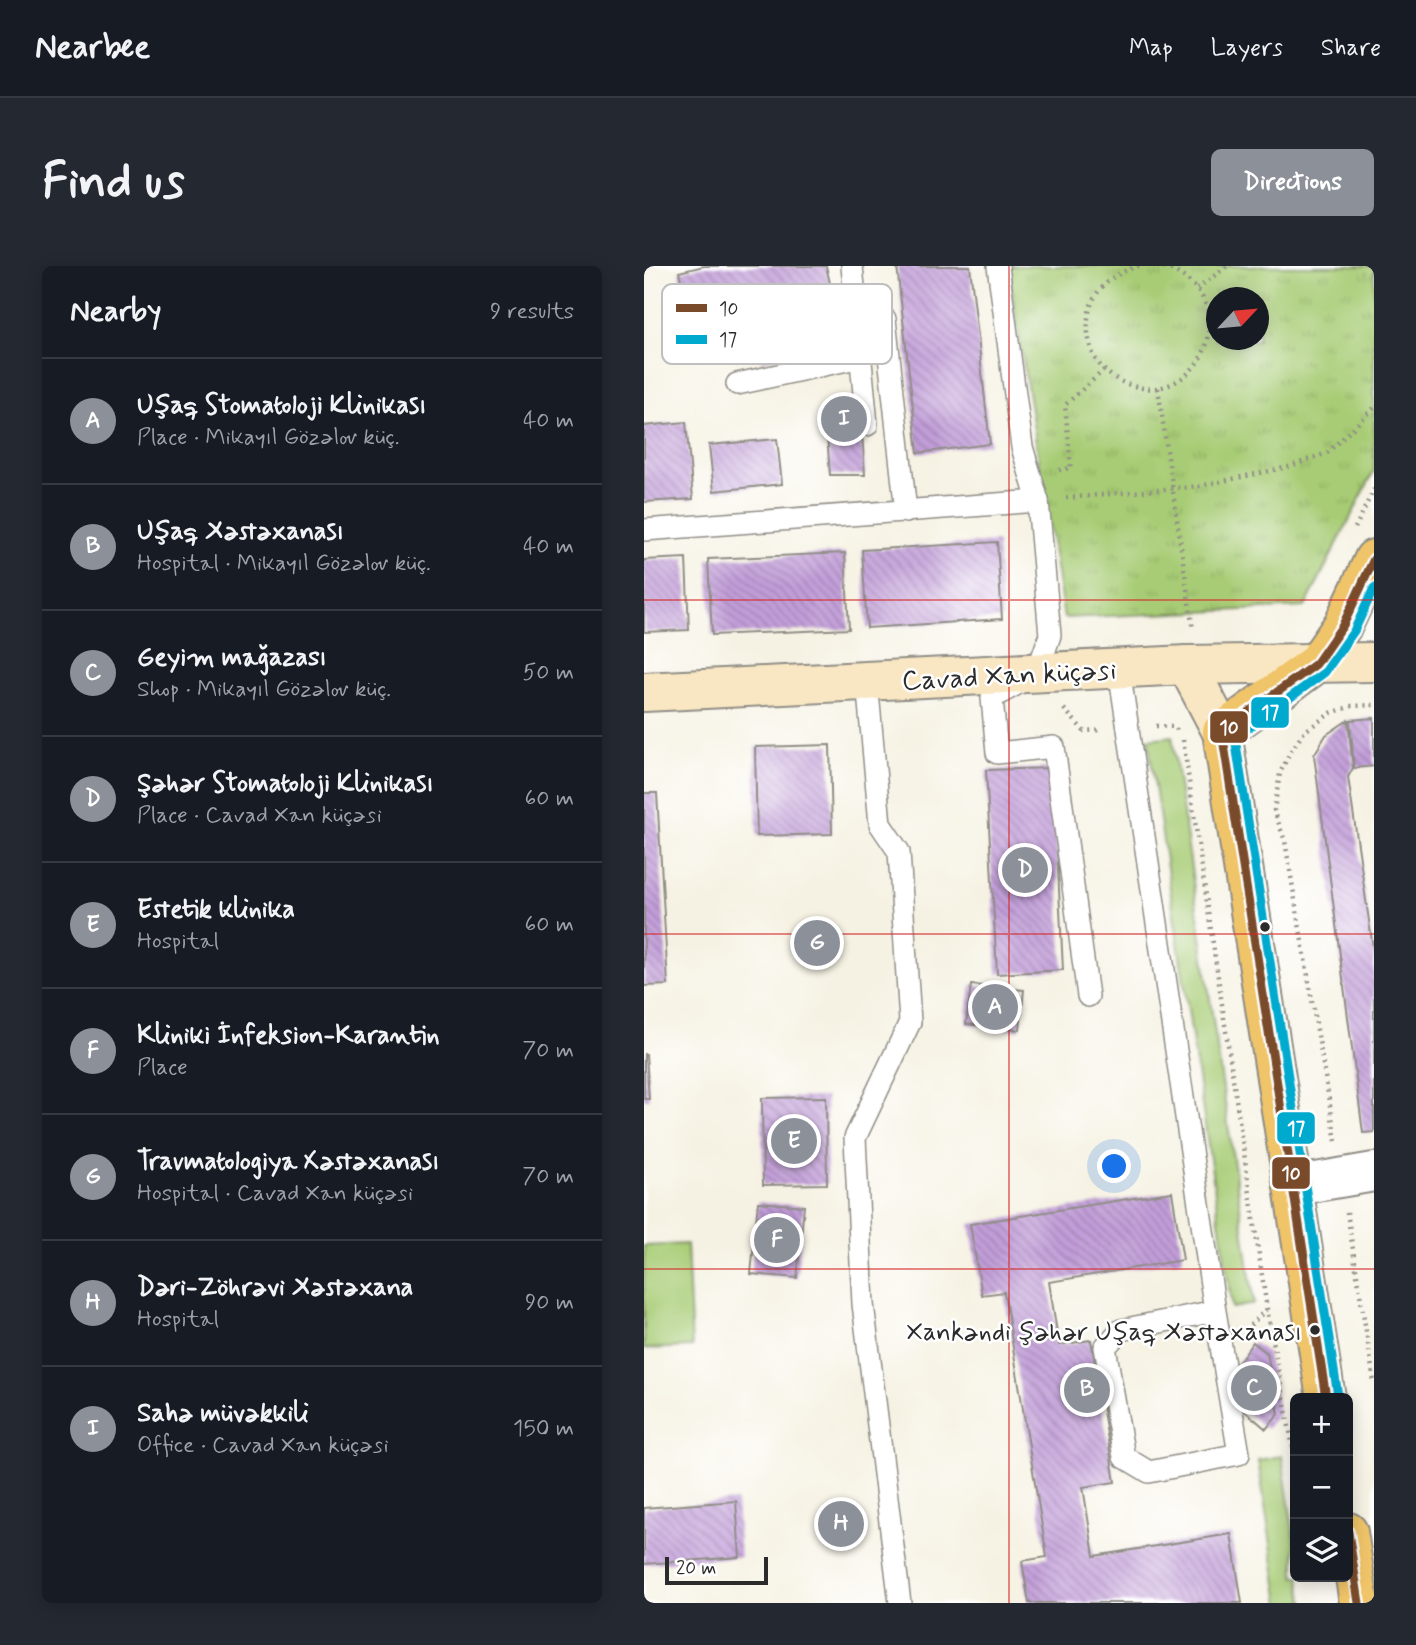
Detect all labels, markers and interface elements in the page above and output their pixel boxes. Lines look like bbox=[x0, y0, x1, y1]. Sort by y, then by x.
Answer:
text: Nearbee bbox=[35, 26, 150, 70]
text: Map bbox=[1129, 33, 1173, 64]
text: Layers bbox=[1211, 33, 1283, 64]
text: Share bbox=[1321, 33, 1381, 64]
button: Directions bbox=[1211, 149, 1374, 216]
text: Find us bbox=[42, 150, 185, 215]
legend bbox=[662, 284, 892, 364]
north arrow bbox=[1206, 287, 1269, 350]
text: Nearby bbox=[70, 292, 161, 331]
text: 9 results bbox=[490, 297, 574, 327]
text: 10 bbox=[719, 297, 738, 322]
text: 17 bbox=[719, 328, 737, 353]
text: Uşaq Stomatoloji Klinikası bbox=[137, 389, 426, 423]
pin: I bbox=[821, 393, 867, 445]
text: A bbox=[85, 406, 101, 436]
text: 40 m bbox=[523, 406, 574, 436]
text: Place · Mikayıl Gözəlov küç. bbox=[137, 423, 399, 453]
text: Uşaq Xəstəxanası bbox=[137, 515, 344, 549]
text: B bbox=[86, 532, 100, 562]
text: 40 m bbox=[523, 532, 574, 562]
text: Hospital · Mikayıl Gözəlov küç. bbox=[137, 549, 431, 579]
text: Geyim mağazası bbox=[137, 641, 327, 675]
street label: Cavad Xan küçəsi bbox=[901, 652, 1117, 701]
text: C bbox=[85, 658, 101, 688]
text: 50 m bbox=[523, 658, 574, 688]
text: Shop · Mikayıl Gözəlov küç. bbox=[137, 675, 391, 705]
line badge: 17 bbox=[1250, 696, 1290, 729]
text: 17 bbox=[1261, 701, 1279, 726]
line badge: 10 bbox=[1209, 710, 1249, 744]
text: 10 bbox=[1219, 716, 1239, 741]
text: Şəhər Stomatoloji Klinikası bbox=[137, 767, 434, 801]
text: D bbox=[85, 784, 101, 814]
text: 60 m bbox=[525, 784, 574, 814]
text: Place · Cavad Xan küçəsi bbox=[137, 801, 382, 831]
pin: D bbox=[1002, 844, 1048, 896]
text: Estetik klinika bbox=[137, 893, 295, 927]
text: E bbox=[86, 910, 100, 940]
text: 60 m bbox=[525, 910, 574, 940]
pin: G bbox=[794, 917, 840, 969]
unlabelled marker bbox=[1258, 920, 1272, 934]
text: Hospital bbox=[137, 927, 219, 957]
pin: A bbox=[972, 981, 1018, 1033]
text: Kliniki İnfeksion-Karantin bbox=[137, 1019, 440, 1053]
text: F bbox=[87, 1036, 99, 1066]
text: 70 m bbox=[522, 1036, 574, 1066]
text: Place bbox=[137, 1053, 188, 1083]
line badge: 17 bbox=[1276, 1111, 1316, 1145]
pin: E bbox=[771, 1115, 817, 1167]
text: 17 bbox=[1287, 1117, 1305, 1142]
text: Travmatologiya Xəstəxanası bbox=[137, 1145, 440, 1179]
your location bbox=[1097, 1149, 1131, 1183]
line badge: 10 bbox=[1271, 1156, 1311, 1190]
text: G bbox=[85, 1162, 101, 1192]
text: 70 m bbox=[522, 1162, 574, 1192]
text: 10 bbox=[1281, 1162, 1301, 1187]
text: Hospital · Cavad Xan küçəsi bbox=[137, 1179, 413, 1209]
pin: F bbox=[754, 1214, 800, 1266]
text: Dəri-Zöhrəvi Xəstəxana bbox=[137, 1271, 413, 1305]
text: H bbox=[85, 1288, 101, 1318]
text: 90 m bbox=[525, 1288, 574, 1318]
text: Hospital bbox=[137, 1305, 219, 1335]
place label: Xankəndi şəhər Uşaq Xəstəxanası bbox=[907, 1316, 1302, 1350]
marker: Xankəndi şəhər Uşaq Xəstəxanası bbox=[1308, 1323, 1322, 1337]
pin: C bbox=[1231, 1362, 1277, 1414]
pin: B bbox=[1064, 1364, 1110, 1416]
map controls bbox=[1290, 1393, 1353, 1582]
button: + bbox=[1290, 1393, 1353, 1456]
text: Sahə müvəkkili bbox=[137, 1397, 309, 1431]
text: I bbox=[87, 1414, 99, 1444]
text: 150 m bbox=[513, 1414, 574, 1444]
text: Office · Cavad Xan küçəsi bbox=[137, 1431, 389, 1461]
button: − bbox=[1290, 1456, 1353, 1519]
pin: H bbox=[818, 1498, 864, 1550]
button: layers bbox=[1290, 1519, 1353, 1582]
scale bar bbox=[665, 1554, 768, 1586]
text: 20 m bbox=[676, 1556, 716, 1581]

